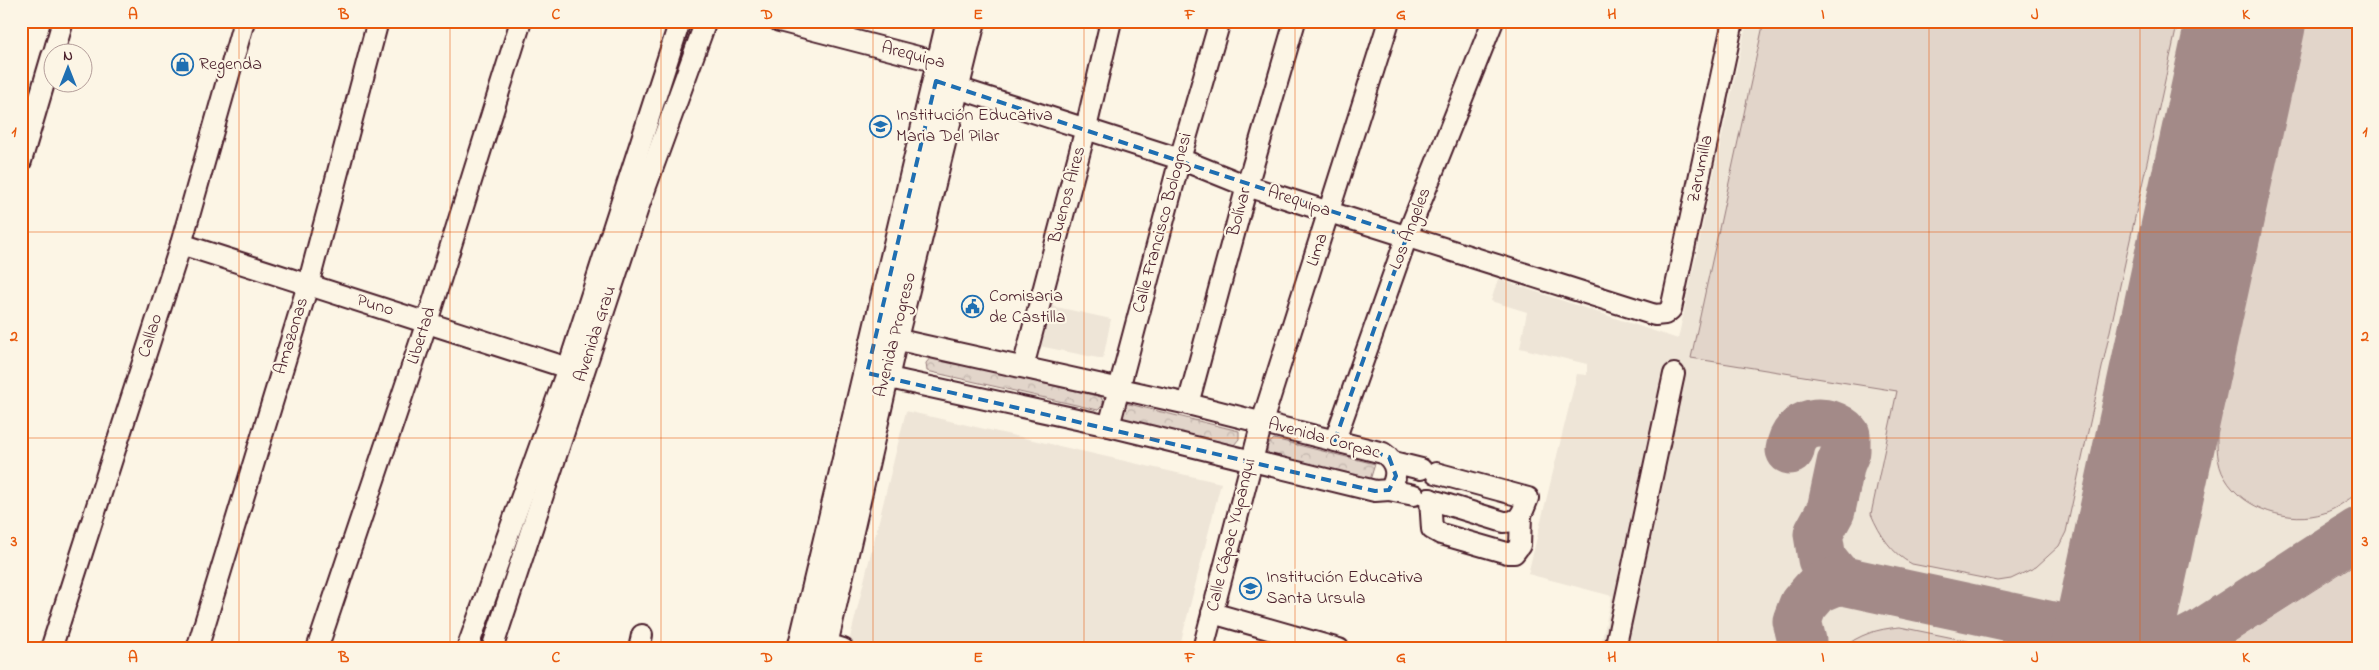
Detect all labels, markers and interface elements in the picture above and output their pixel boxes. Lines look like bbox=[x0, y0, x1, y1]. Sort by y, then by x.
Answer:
text: A bbox=[128, 3, 138, 27]
text: B bbox=[338, 3, 350, 27]
text: C bbox=[552, 3, 561, 27]
text: D bbox=[760, 3, 773, 27]
text: E bbox=[973, 3, 983, 27]
text: F bbox=[1184, 3, 1196, 27]
text: G bbox=[1396, 3, 1406, 27]
text: H bbox=[1607, 3, 1617, 27]
text: I bbox=[1821, 3, 1825, 27]
text: J bbox=[2031, 3, 2039, 27]
text: K bbox=[2242, 3, 2251, 27]
street label: Arequipa bbox=[878, 35, 948, 77]
north arrow bbox=[42, 42, 92, 92]
text: N bbox=[63, 46, 73, 67]
place label: Regenda bbox=[199, 52, 262, 79]
shop icon: Regenda bbox=[171, 53, 195, 77]
place label: Institución Educativa Maria Del Pilar bbox=[896, 103, 1053, 150]
school or university icon: Institución Educativa Maria Del Pilar bbox=[868, 114, 892, 138]
text: 1 bbox=[11, 120, 17, 144]
text: 1 bbox=[2362, 120, 2368, 144]
street label: Calle Francisco Bolognesi bbox=[1126, 130, 1201, 316]
street label: Zarumilla bbox=[1681, 133, 1721, 205]
street label: Buenos Aires bbox=[1042, 144, 1093, 247]
street label: Arequipa bbox=[1264, 180, 1334, 224]
street label: Bolívar bbox=[1221, 184, 1259, 240]
street label: Los Ángeles bbox=[1383, 184, 1439, 274]
street label: Lima bbox=[1300, 230, 1336, 270]
street label: Avenida Progreso bbox=[868, 270, 925, 400]
street label: Avenida Grau bbox=[568, 282, 624, 386]
place label: Comisaria de Castilla bbox=[989, 284, 1066, 331]
street label: Puno bbox=[353, 288, 397, 324]
street label: Amazonas bbox=[268, 294, 316, 378]
public building icon: Comisaria de Castilla bbox=[961, 295, 985, 319]
street label: Libertad bbox=[401, 304, 443, 368]
street label: Callao bbox=[132, 311, 170, 361]
text: 2 bbox=[9, 325, 18, 349]
text: 2 bbox=[2360, 325, 2369, 349]
street label: Avenida Corpac bbox=[1265, 412, 1383, 466]
street label: Calle Cápac Yupanqui bbox=[1200, 456, 1264, 614]
text: 3 bbox=[10, 530, 18, 554]
text: 3 bbox=[2361, 530, 2369, 554]
place label: Institución Educativa Santa Ursula bbox=[1266, 565, 1423, 612]
school or university icon: Institución Educativa Santa Ursula bbox=[1238, 576, 1262, 600]
text: A bbox=[128, 646, 138, 670]
text: B bbox=[338, 646, 350, 670]
text: C bbox=[552, 646, 561, 670]
text: D bbox=[760, 646, 773, 670]
text: E bbox=[973, 646, 983, 670]
text: F bbox=[1184, 646, 1196, 670]
text: G bbox=[1396, 646, 1406, 670]
text: H bbox=[1607, 646, 1617, 670]
text: I bbox=[1821, 646, 1825, 670]
text: J bbox=[2031, 646, 2039, 670]
text: K bbox=[2242, 646, 2251, 670]

